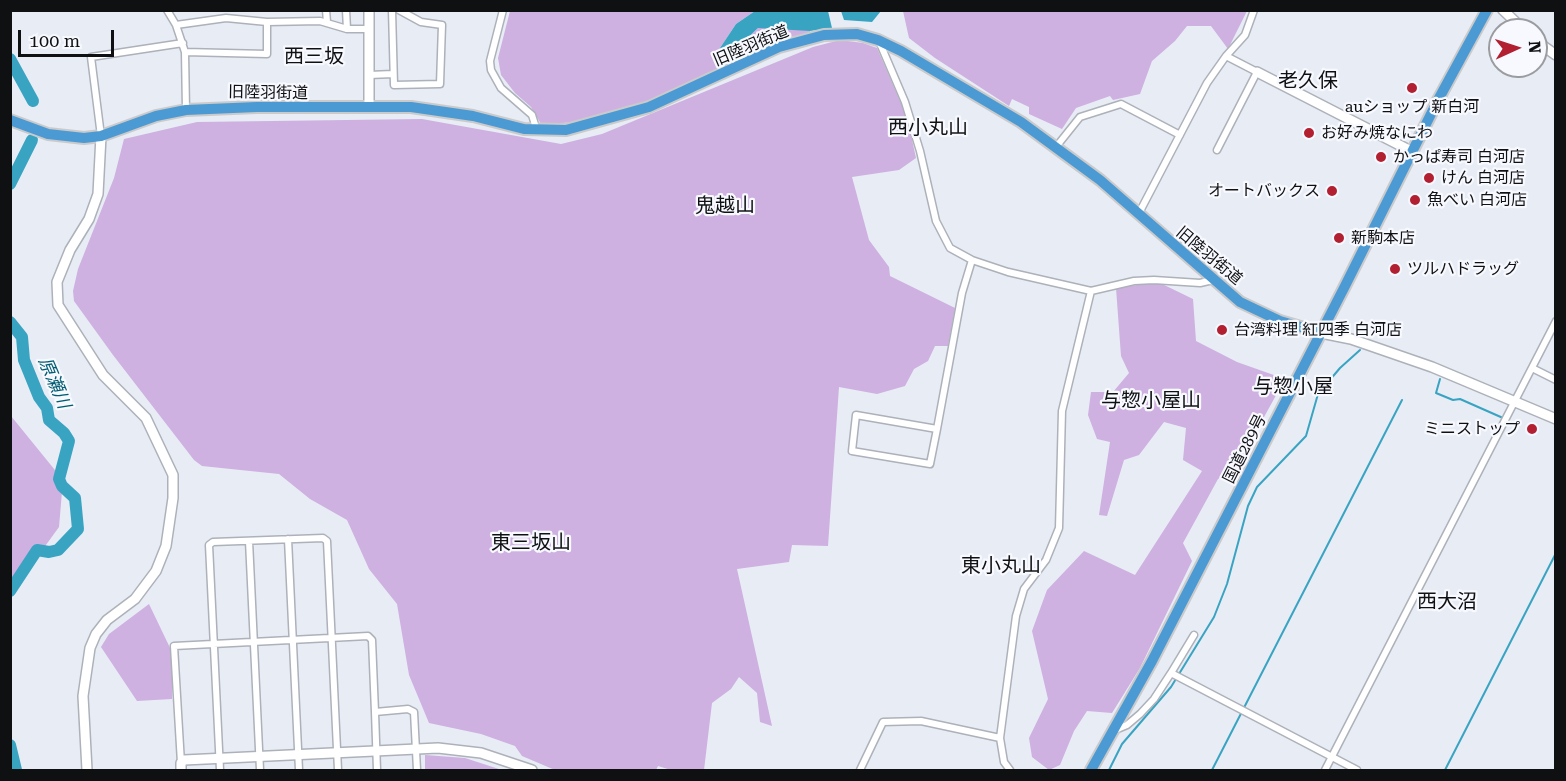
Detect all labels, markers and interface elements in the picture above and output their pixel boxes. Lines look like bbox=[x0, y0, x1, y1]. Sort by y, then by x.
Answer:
scale bar bbox=[21, 18, 117, 56]
north arrow bbox=[1488, 18, 1548, 78]
street label: 旧陸羽街道 bbox=[710, 22, 792, 70]
text: 100 m bbox=[29, 30, 80, 51]
text: N bbox=[1525, 40, 1544, 54]
district label: 西三坂 bbox=[284, 45, 344, 69]
district label: 老久保 bbox=[1278, 69, 1338, 93]
marker: auショップ 新白河 bbox=[1405, 81, 1419, 95]
street label: 旧陸羽街道 bbox=[228, 83, 308, 103]
place label: auショップ 新白河 bbox=[1345, 97, 1479, 117]
district label: 西小丸山 bbox=[888, 116, 968, 140]
place label: お好み焼なにわ bbox=[1321, 123, 1433, 143]
marker: お好み焼なにわ bbox=[1302, 126, 1316, 140]
place label: かっぱ寿司 白河店 bbox=[1393, 147, 1525, 167]
marker: かっぱ寿司 白河店 bbox=[1374, 150, 1388, 164]
place label: けん 白河店 bbox=[1441, 168, 1525, 188]
marker: けん 白河店 bbox=[1422, 171, 1436, 185]
place label: オートバックス bbox=[1208, 181, 1320, 201]
marker: オートバックス bbox=[1325, 184, 1339, 198]
place label: 魚べい 白河店 bbox=[1427, 190, 1527, 210]
marker: 魚べい 白河店 bbox=[1408, 193, 1422, 207]
district label: 鬼越山 bbox=[695, 194, 755, 218]
street label: 旧陸羽街道 bbox=[1172, 223, 1246, 289]
place label: 新駒本店 bbox=[1351, 228, 1415, 248]
marker: 新駒本店 bbox=[1332, 231, 1346, 245]
place label: ツルハドラッグ bbox=[1407, 259, 1519, 279]
marker: ツルハドラッグ bbox=[1388, 262, 1402, 276]
place label: 台湾料理 紅四季 白河店 bbox=[1234, 320, 1402, 340]
marker: 台湾料理 紅四季 白河店 bbox=[1215, 323, 1229, 337]
water label: 原瀬川 bbox=[34, 354, 74, 412]
district label: 与惣小屋 bbox=[1253, 375, 1333, 399]
district label: 与惣小屋山 bbox=[1101, 389, 1201, 413]
street label: 国道289号 bbox=[1219, 411, 1271, 487]
place label: ミニストップ bbox=[1424, 419, 1520, 439]
marker: ミニストップ bbox=[1525, 422, 1539, 436]
district label: 東三坂山 bbox=[491, 531, 571, 555]
district label: 東小丸山 bbox=[961, 554, 1041, 578]
district label: 西大沼 bbox=[1417, 590, 1477, 614]

